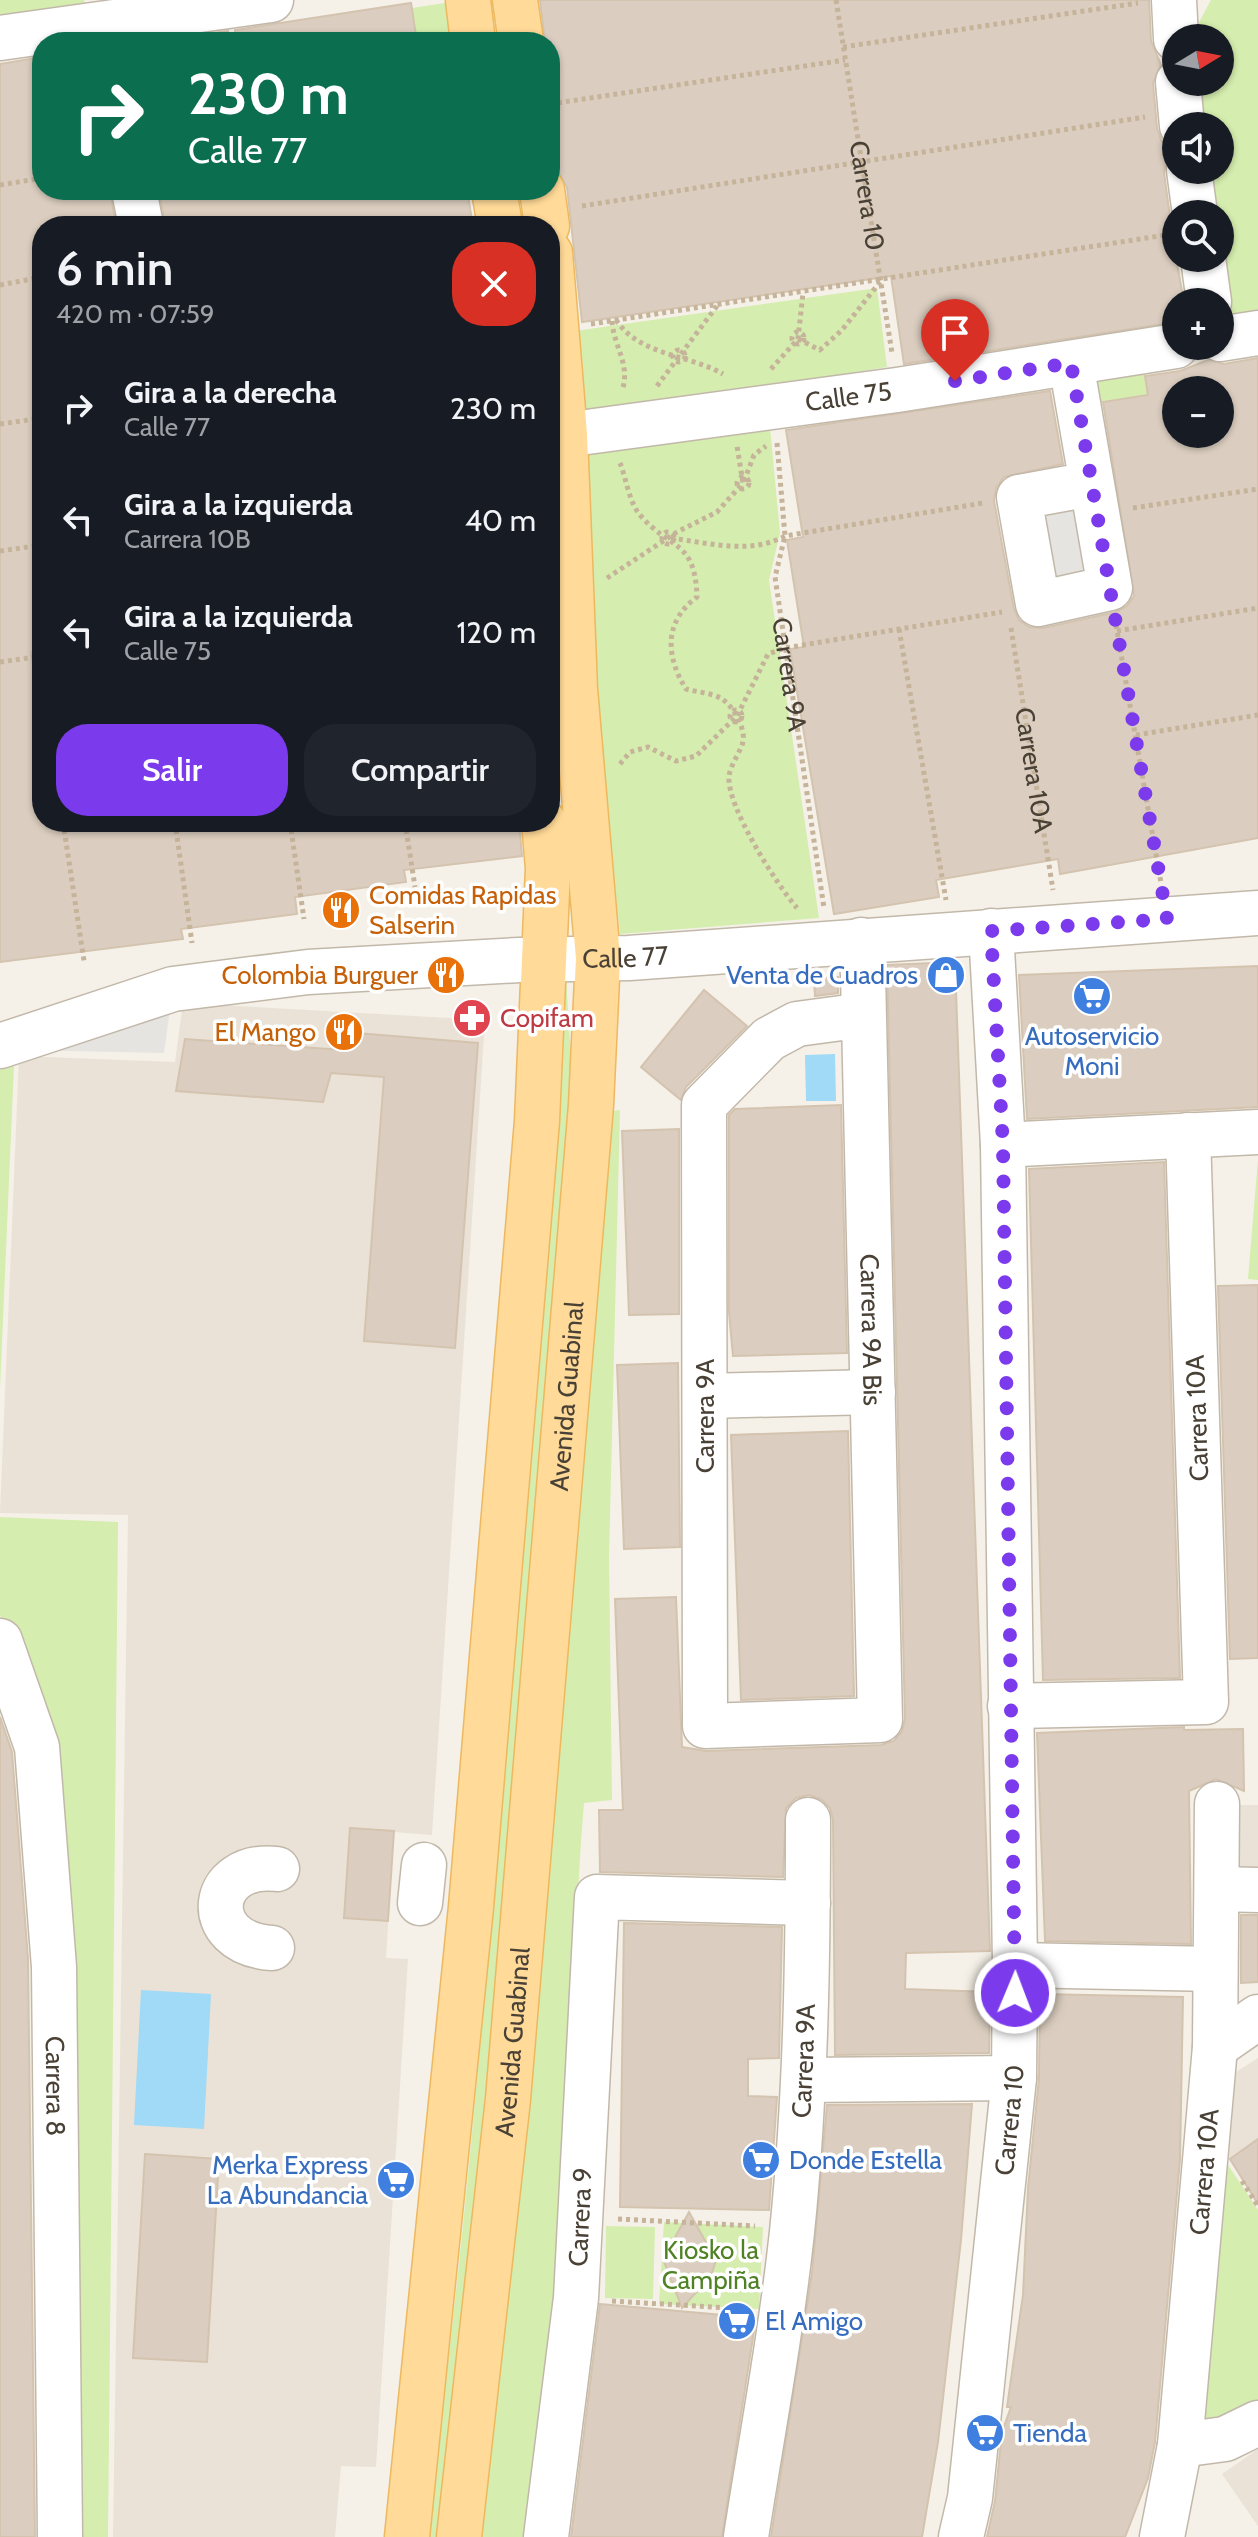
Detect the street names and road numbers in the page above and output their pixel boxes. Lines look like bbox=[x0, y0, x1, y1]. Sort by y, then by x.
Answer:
street label: Carrera 10 bbox=[843, 138, 892, 253]
street label: Calle 75 bbox=[803, 375, 894, 418]
street label: Carrera 9A bbox=[765, 615, 814, 733]
street label: Carrera 10A bbox=[1008, 705, 1060, 835]
street label: Calle 77 bbox=[582, 939, 669, 975]
street label: Carrera 9A Bis bbox=[853, 1253, 889, 1406]
street label: Avenida Guabinal bbox=[543, 1300, 591, 1492]
street label: Carrera 10A bbox=[1179, 1354, 1215, 1482]
street label: Carrera 9A bbox=[689, 1359, 721, 1473]
street label: Avenida Guabinal bbox=[488, 1946, 537, 2138]
street label: Carrera 9A bbox=[785, 2003, 822, 2119]
street label: Carrera 8 bbox=[39, 2036, 72, 2136]
street label: Carrera 10 bbox=[988, 2065, 1030, 2177]
street label: Carrera 10A bbox=[1183, 2107, 1226, 2236]
street label: Carrera 9 bbox=[562, 2167, 599, 2267]

